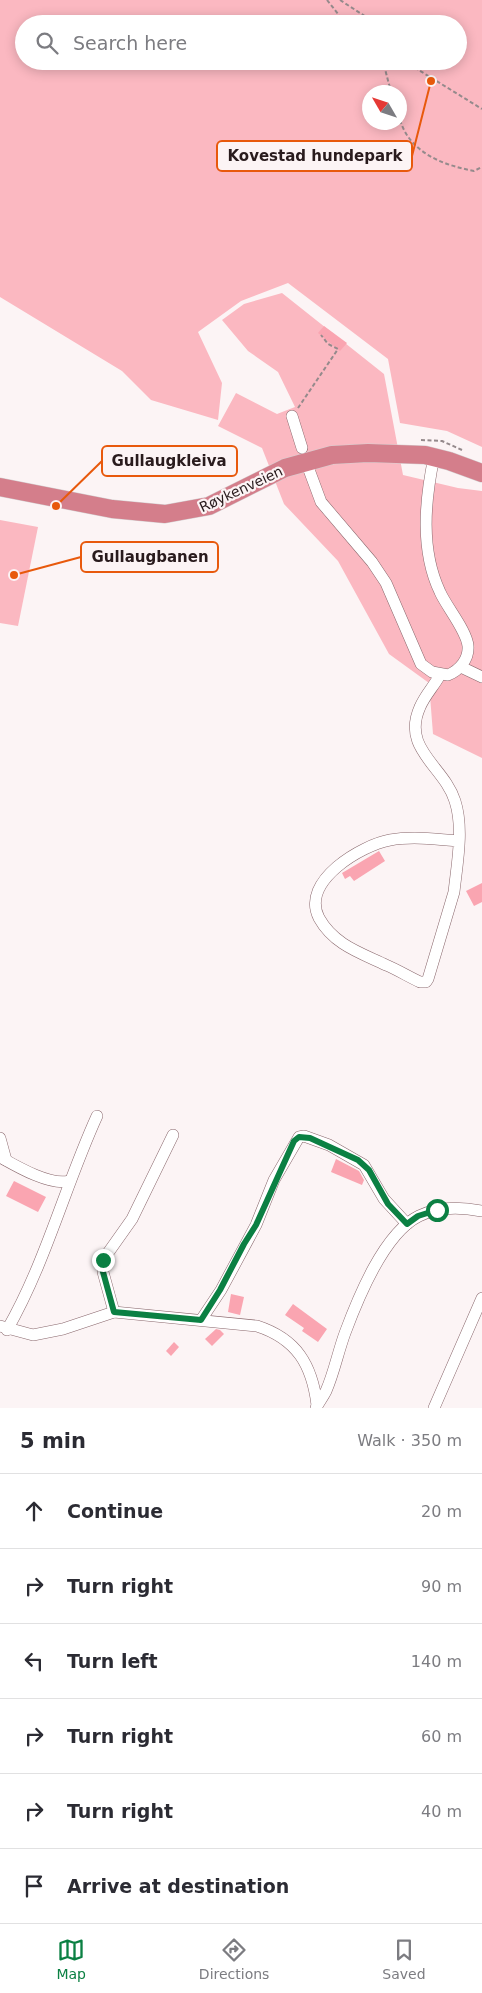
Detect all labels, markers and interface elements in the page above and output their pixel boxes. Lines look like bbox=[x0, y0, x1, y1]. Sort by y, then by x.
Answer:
search box bbox=[15, 15, 467, 70]
icon: search bbox=[33, 29, 61, 57]
text: Search here bbox=[73, 32, 187, 54]
north arrow bbox=[362, 85, 407, 130]
callout: Kovestad hundepark bbox=[217, 141, 412, 171]
text: Kovestad hundepark bbox=[228, 147, 404, 165]
callout: Gullaugkleiva bbox=[102, 446, 237, 476]
text: Gullaugkleiva bbox=[111, 452, 227, 470]
street label: Røykenveien bbox=[197, 463, 285, 515]
callout: Gullaugbanen bbox=[81, 542, 218, 572]
text: Gullaugbanen bbox=[91, 548, 209, 566]
route start bbox=[426, 1199, 449, 1222]
route end bbox=[92, 1249, 115, 1272]
text: 5 min bbox=[20, 1429, 86, 1453]
text: Walk · 350 m bbox=[357, 1431, 462, 1450]
icon: ahead bbox=[20, 1497, 48, 1525]
text: Continue bbox=[67, 1500, 163, 1522]
text: 20 m bbox=[421, 1502, 462, 1521]
icon: right bbox=[20, 1572, 48, 1600]
text: Turn right bbox=[67, 1575, 173, 1597]
text: 90 m bbox=[421, 1577, 462, 1596]
icon: left bbox=[20, 1647, 48, 1675]
text: Turn left bbox=[67, 1650, 158, 1672]
text: 140 m bbox=[411, 1652, 462, 1671]
icon: right bbox=[20, 1722, 48, 1750]
text: Turn right bbox=[67, 1725, 173, 1747]
text: 60 m bbox=[421, 1727, 462, 1746]
icon: right bbox=[20, 1797, 48, 1825]
text: Turn right bbox=[67, 1800, 173, 1822]
text: 40 m bbox=[421, 1802, 462, 1821]
icon: arrive bbox=[20, 1872, 48, 1900]
text: Arrive at destination bbox=[67, 1875, 289, 1897]
tab: Map bbox=[56, 1936, 86, 1982]
tab: Directions bbox=[199, 1936, 269, 1982]
tab: Saved bbox=[382, 1936, 426, 1982]

